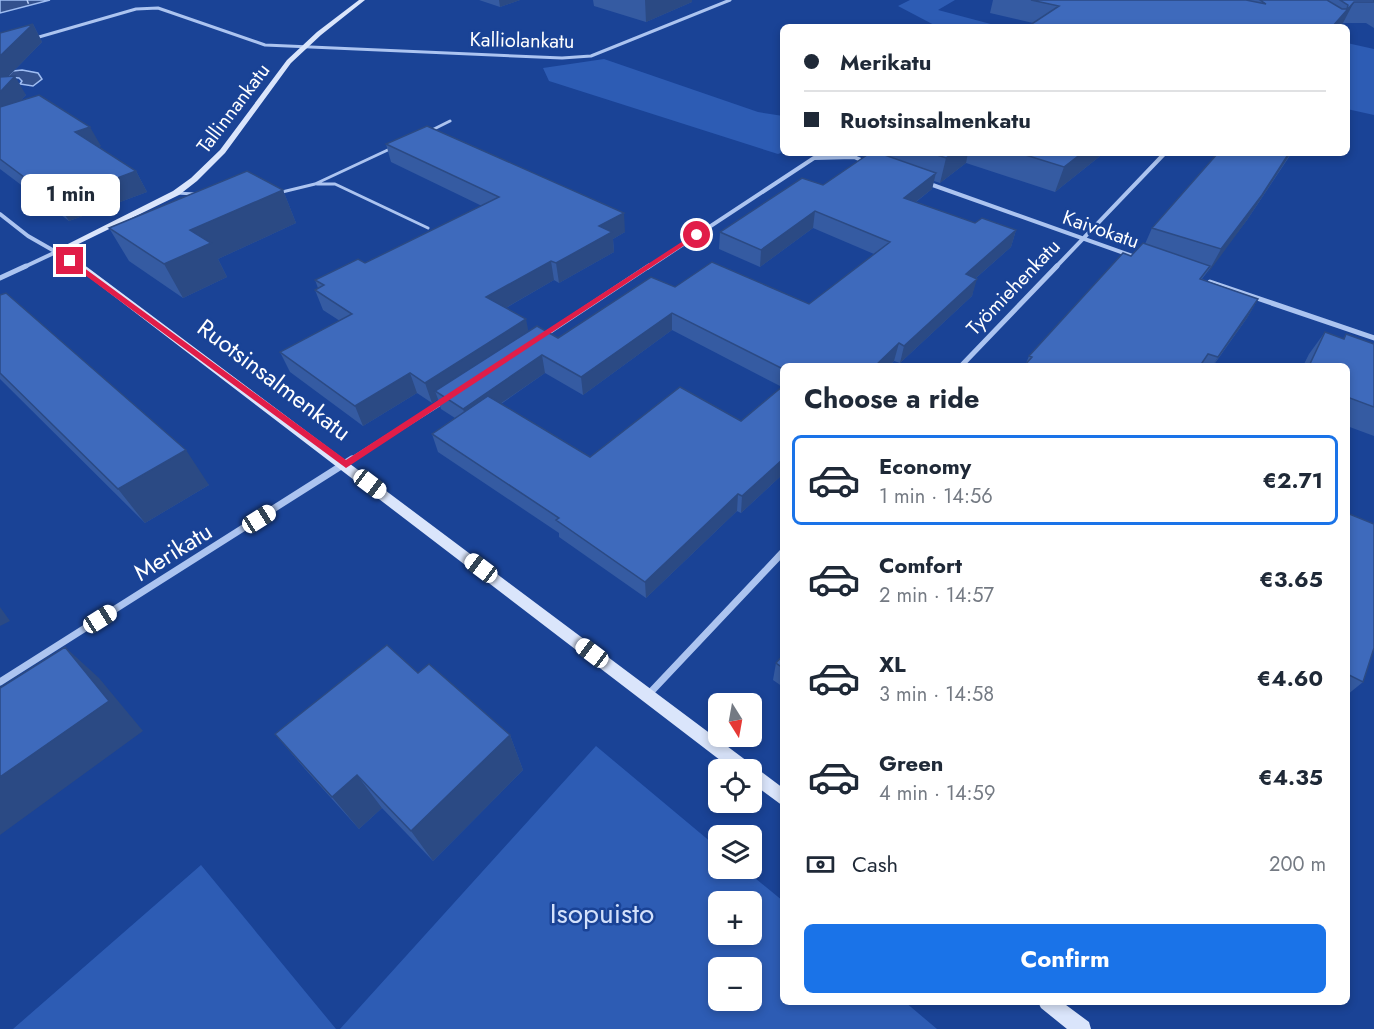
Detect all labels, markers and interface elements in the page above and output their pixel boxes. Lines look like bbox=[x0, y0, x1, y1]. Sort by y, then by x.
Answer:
street label: Kalliolankatu bbox=[469, 25, 575, 56]
text: Merikatu bbox=[840, 46, 932, 78]
street label: Tallinnankatu bbox=[190, 57, 277, 159]
text: Ruotsinsalmenkatu bbox=[840, 104, 1031, 136]
callout: 1 min bbox=[20, 174, 119, 216]
text: 1 min bbox=[46, 180, 95, 209]
street label: Kaivokatu bbox=[1059, 203, 1143, 256]
route start bbox=[683, 221, 710, 248]
street label: Työmiehenkatu bbox=[960, 233, 1067, 342]
route end bbox=[56, 247, 83, 274]
street label: Ruotsinsalmenkatu bbox=[190, 310, 358, 449]
text: Choose a ride bbox=[804, 379, 979, 418]
text: Economy bbox=[879, 450, 971, 482]
icon: car bbox=[807, 453, 861, 507]
text: €2.71 bbox=[1263, 464, 1323, 496]
car bbox=[350, 466, 390, 502]
text: 1 min · 14:56 bbox=[879, 482, 993, 511]
car bbox=[239, 502, 279, 536]
street label: Merikatu bbox=[127, 514, 219, 589]
text: Comfort bbox=[879, 549, 962, 581]
car bbox=[461, 550, 501, 586]
icon: car bbox=[807, 552, 861, 606]
text: €3.65 bbox=[1259, 563, 1323, 595]
text: 2 min · 14:57 bbox=[879, 581, 994, 610]
car bbox=[80, 602, 120, 636]
car bbox=[572, 635, 612, 671]
text: XL bbox=[879, 648, 906, 680]
icon: car bbox=[807, 651, 861, 705]
text: €4.60 bbox=[1257, 662, 1323, 694]
text: 3 min · 14:58 bbox=[879, 680, 994, 709]
north arrow bbox=[708, 693, 762, 747]
map controls bbox=[708, 693, 762, 1011]
text: Green bbox=[879, 747, 943, 779]
icon: car bbox=[807, 750, 861, 804]
button: locate bbox=[708, 759, 762, 813]
text: €4.35 bbox=[1258, 761, 1323, 793]
text: 4 min · 14:59 bbox=[879, 779, 995, 808]
button: layers bbox=[708, 825, 762, 879]
icon: cash bbox=[804, 848, 837, 881]
text: Cash bbox=[852, 848, 898, 880]
text: 200 m bbox=[1269, 850, 1326, 879]
button: + bbox=[708, 891, 762, 945]
park label: Isopuisto bbox=[550, 893, 654, 934]
button: Confirm bbox=[804, 924, 1326, 993]
button: − bbox=[708, 957, 762, 1011]

